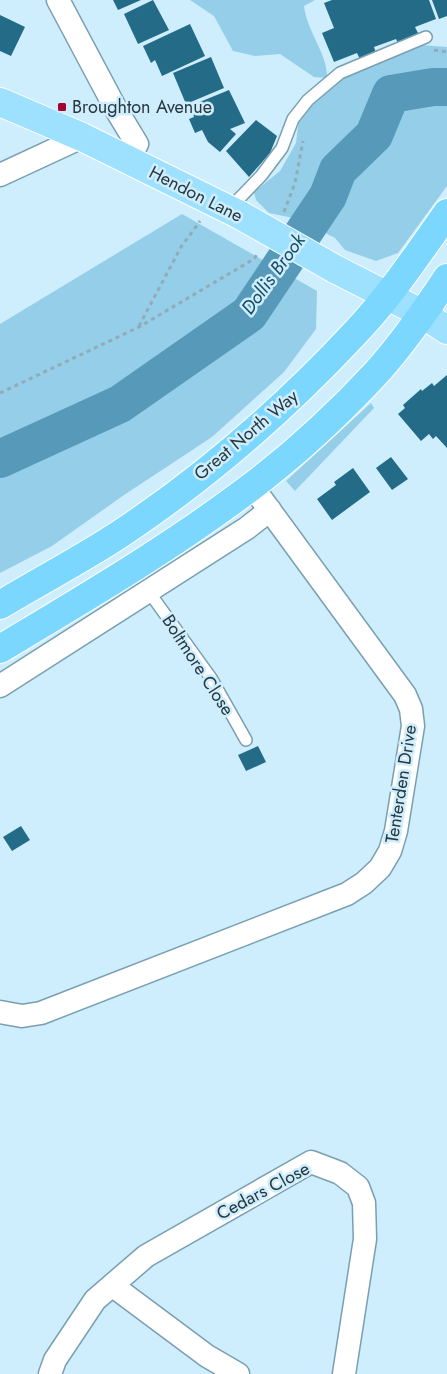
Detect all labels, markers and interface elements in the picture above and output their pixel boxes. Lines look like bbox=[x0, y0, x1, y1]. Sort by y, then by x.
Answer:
place label: Broughton Avenue bbox=[72, 94, 212, 120]
marker: Broughton Avenue bbox=[56, 101, 68, 113]
street label: Hendon Lane bbox=[145, 159, 247, 229]
water label: Dollis Brook bbox=[235, 227, 312, 320]
street label: Great North Way bbox=[188, 383, 304, 486]
street label: Boltmore Close bbox=[156, 609, 240, 721]
street label: Tenterden Drive bbox=[379, 723, 423, 845]
street label: Cedars Close bbox=[212, 1156, 314, 1226]

